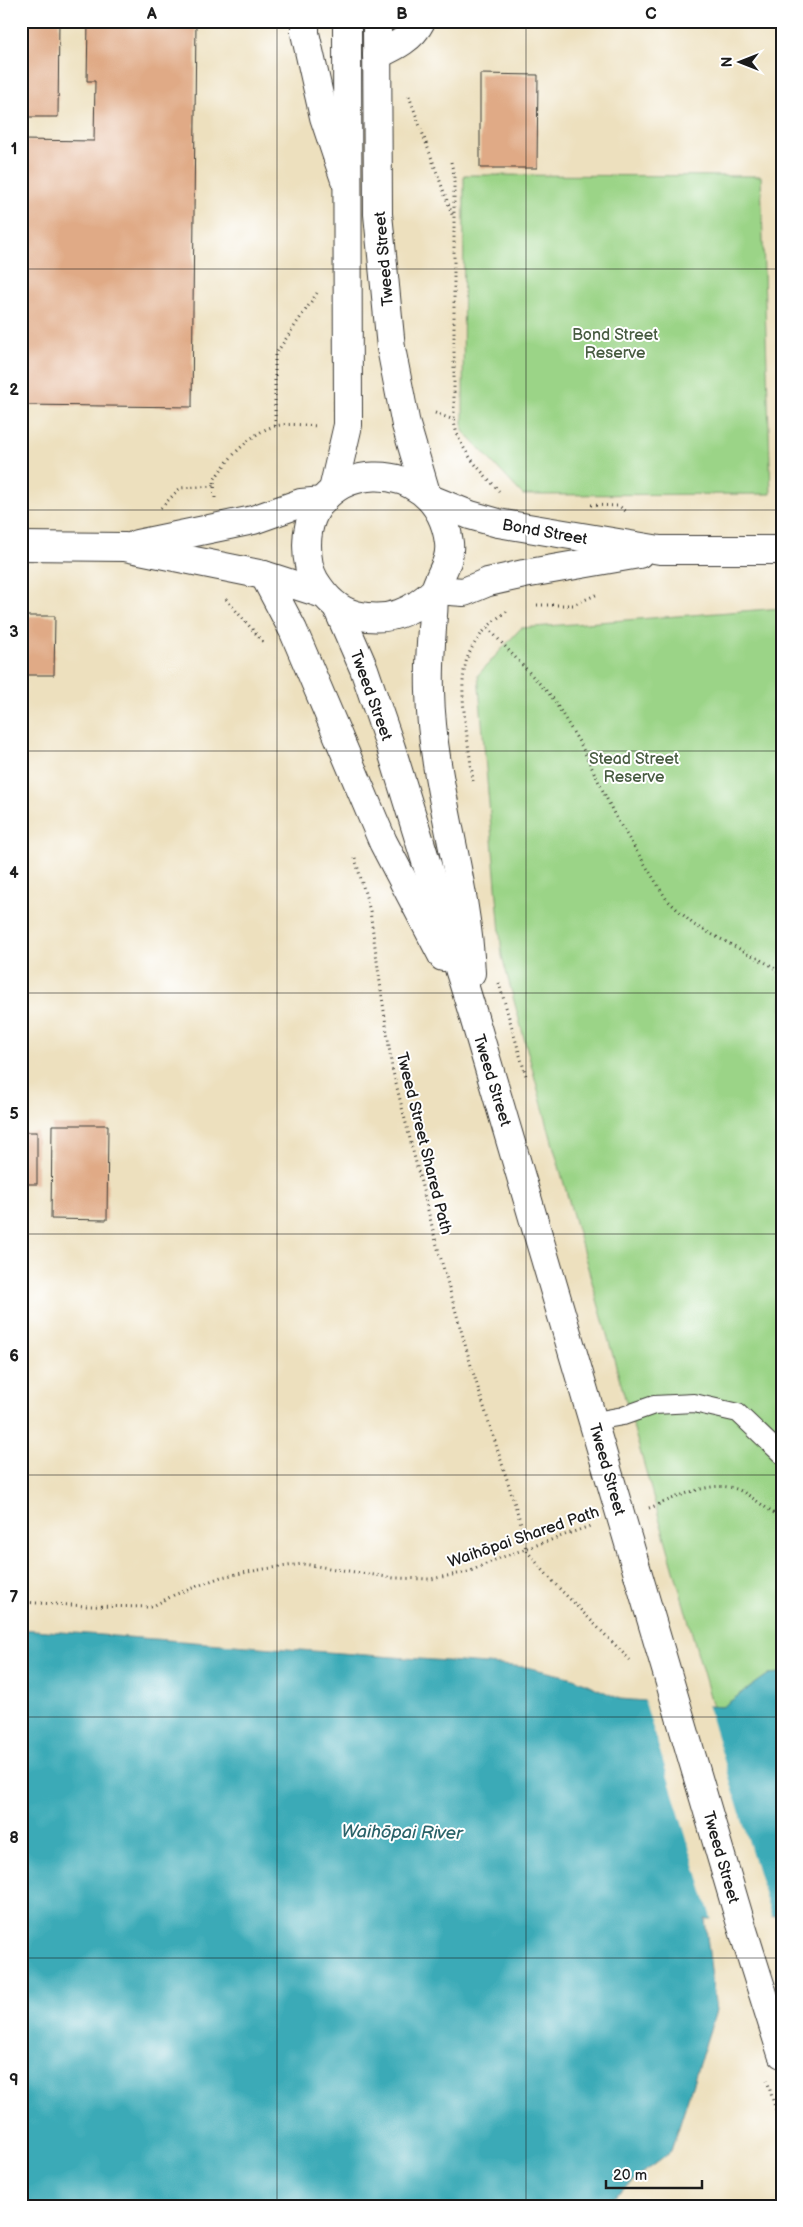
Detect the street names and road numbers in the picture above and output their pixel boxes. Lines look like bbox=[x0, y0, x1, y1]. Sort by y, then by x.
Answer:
street label: Tweed Street bbox=[371, 211, 398, 307]
street label: Bond Street bbox=[501, 516, 589, 549]
street label: Tweed Street bbox=[345, 648, 396, 743]
street label: Tweed Street bbox=[469, 1032, 515, 1129]
street label: Tweed Street Shared Path bbox=[392, 1050, 455, 1237]
street label: Tweed Street bbox=[584, 1421, 629, 1518]
street label: Waihōpai Shared Path bbox=[445, 1503, 602, 1572]
street label: Tweed Street bbox=[698, 1809, 743, 1906]

